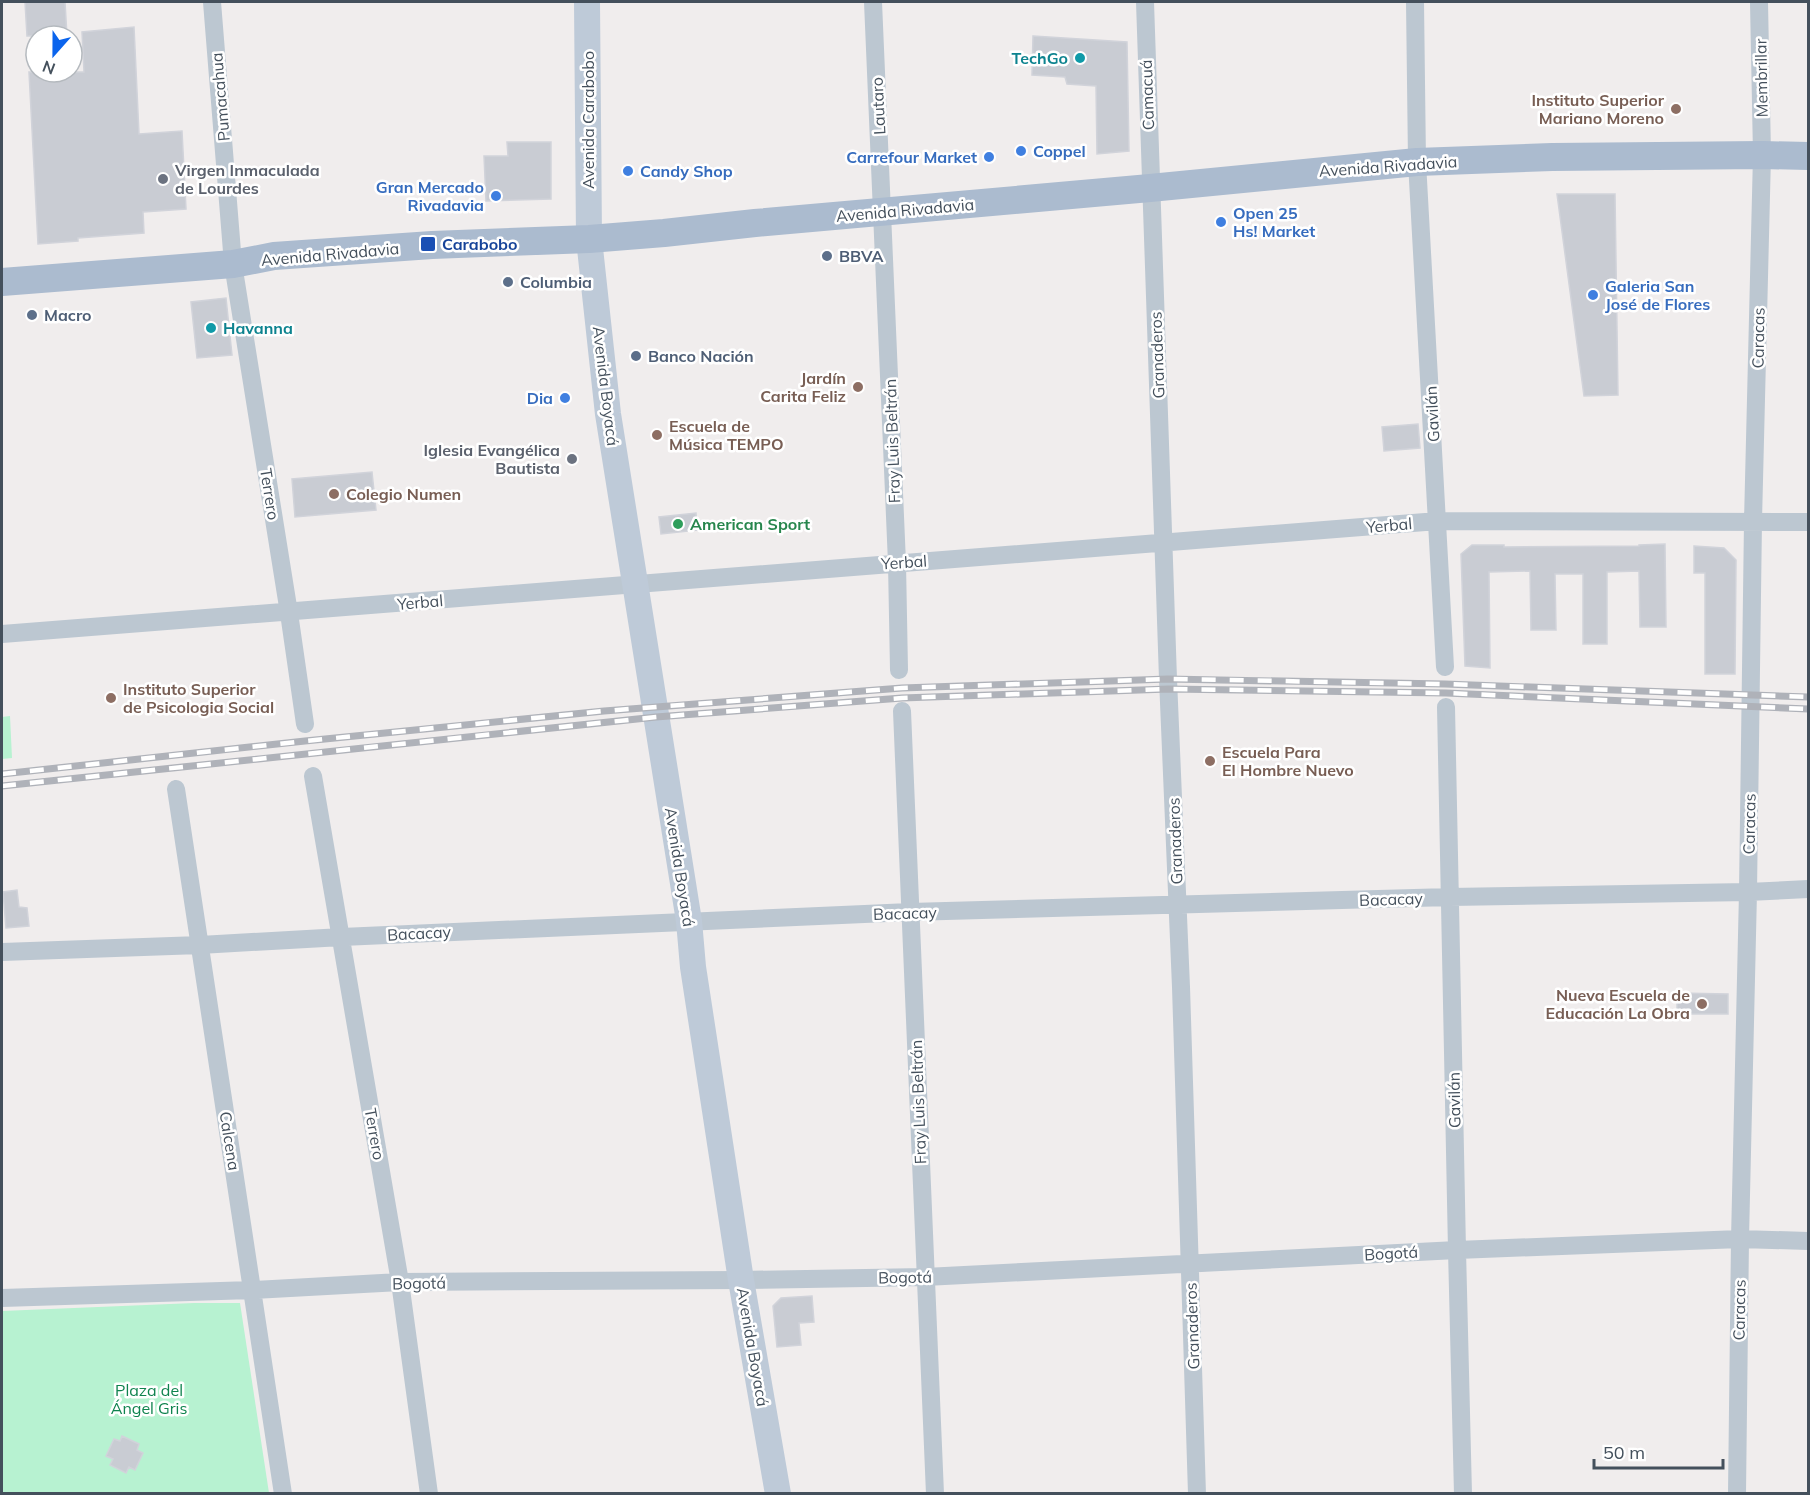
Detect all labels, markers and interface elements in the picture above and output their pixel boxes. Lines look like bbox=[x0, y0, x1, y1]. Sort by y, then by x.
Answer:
north arrow bbox=[24, 24, 84, 84]
street label: Membrillar bbox=[1750, 38, 1772, 118]
place label: TechGo bbox=[1012, 48, 1068, 68]
street label: Avenida Carabobo bbox=[578, 51, 598, 189]
marker: TechGo bbox=[1073, 51, 1087, 65]
street label: Pumacahua bbox=[206, 52, 234, 142]
text: N bbox=[39, 57, 58, 80]
street label: Camacuá bbox=[1136, 59, 1158, 131]
street label: Lautaro bbox=[867, 77, 889, 135]
place label: Instituto Superior Mariano Moreno bbox=[1531, 90, 1665, 128]
marker: Instituto Superior Mariano Moreno bbox=[1669, 102, 1683, 116]
place label: Coppel bbox=[1033, 141, 1086, 161]
marker: Coppel bbox=[1014, 144, 1028, 158]
place label: Carrefour Market bbox=[846, 147, 977, 167]
marker: Carrefour Market bbox=[982, 150, 996, 164]
street label: Avenida Rivadavia bbox=[1318, 151, 1458, 181]
place label: Virgen Inmaculada de Lourdes bbox=[174, 160, 320, 198]
place label: Candy Shop bbox=[640, 161, 733, 181]
marker: Candy Shop bbox=[621, 164, 635, 178]
marker: Virgen Inmaculada de Lourdes bbox=[156, 172, 170, 186]
place label: Gran Mercado Rivadavia bbox=[376, 177, 484, 215]
marker: Gran Mercado Rivadavia bbox=[489, 189, 503, 203]
street label: Avenida Rivadavia bbox=[835, 194, 975, 226]
place label: Open 25 Hs! Market bbox=[1233, 203, 1315, 241]
marker: Open 25 Hs! Market bbox=[1214, 215, 1228, 229]
place label: Carabobo bbox=[442, 234, 518, 254]
marker: Carabobo bbox=[419, 235, 437, 253]
street label: Avenida Rivadavia bbox=[260, 238, 400, 270]
place label: BBVA bbox=[839, 246, 884, 266]
marker: BBVA bbox=[820, 249, 834, 263]
place label: Columbia bbox=[520, 272, 592, 292]
marker: Columbia bbox=[501, 275, 515, 289]
place label: Galeria San José de Flores bbox=[1605, 276, 1710, 314]
marker: Galeria San José de Flores bbox=[1586, 288, 1600, 302]
place label: Macro bbox=[44, 305, 92, 325]
street label: Caracas bbox=[1747, 307, 1769, 369]
marker: Macro bbox=[25, 308, 39, 322]
street label: Granaderos bbox=[1145, 311, 1169, 399]
place label: Havanna bbox=[223, 318, 293, 338]
marker: Havanna bbox=[204, 321, 218, 335]
street label: Avenida Boyacá bbox=[589, 325, 623, 447]
place label: Banco Nación bbox=[648, 346, 754, 366]
marker: Banco Nación bbox=[629, 349, 643, 363]
place label: Jardín Carita Feliz bbox=[760, 368, 846, 406]
street label: Fray Luis Beltrán bbox=[880, 379, 904, 503]
marker: Jardín Carita Feliz bbox=[851, 380, 865, 394]
street label: Gavilán bbox=[1421, 385, 1443, 443]
place label: Dia bbox=[527, 388, 553, 408]
marker: Dia bbox=[558, 391, 572, 405]
place label: Escuela de Música TEMPO bbox=[669, 416, 783, 454]
marker: Escuela de Música TEMPO bbox=[650, 428, 664, 442]
place label: Iglesia Evangélica Bautista bbox=[424, 440, 560, 478]
marker: Iglesia Evangélica Bautista bbox=[565, 452, 579, 466]
street label: Terrero bbox=[256, 467, 284, 521]
place label: Colegio Numen bbox=[346, 484, 461, 504]
marker: Colegio Numen bbox=[327, 487, 341, 501]
street label: Yerbal bbox=[1364, 513, 1413, 537]
place label: American Sport bbox=[690, 514, 810, 534]
marker: American Sport bbox=[671, 517, 685, 531]
street label: Yerbal bbox=[879, 550, 928, 574]
street label: Yerbal bbox=[395, 590, 444, 614]
place label: Instituto Superior de Psicologia Social bbox=[123, 679, 274, 717]
marker: Instituto Superior de Psicologia Social bbox=[104, 691, 118, 705]
place label: Escuela Para El Hombre Nuevo bbox=[1222, 742, 1354, 780]
marker: Escuela Para El Hombre Nuevo bbox=[1203, 754, 1217, 768]
street label: Caracas bbox=[1738, 793, 1760, 855]
street label: Granaderos bbox=[1163, 797, 1187, 885]
street label: Avenida Boyacá bbox=[661, 806, 699, 928]
street label: Bacacay bbox=[1359, 888, 1424, 910]
street label: Bacacay bbox=[873, 902, 938, 924]
street label: Bacacay bbox=[387, 921, 452, 945]
place label: Nueva Escuela de Educación La Obra bbox=[1545, 985, 1690, 1023]
marker: Nueva Escuela de Educación La Obra bbox=[1695, 997, 1709, 1011]
street label: Fray Luis Beltrán bbox=[906, 1040, 930, 1164]
street label: Gavilán bbox=[1444, 1072, 1464, 1128]
street label: Terrero bbox=[361, 1107, 389, 1161]
street label: Calcena bbox=[215, 1110, 245, 1172]
street label: Bogotá bbox=[1364, 1242, 1418, 1264]
street label: Bogotá bbox=[878, 1267, 932, 1287]
street label: Bogotá bbox=[392, 1273, 446, 1293]
street label: Caracas bbox=[1728, 1279, 1750, 1341]
street label: Granaderos bbox=[1180, 1282, 1204, 1370]
street label: Avenida Boyacá bbox=[733, 1286, 773, 1408]
park label: Plaza del Ángel Gris bbox=[111, 1380, 187, 1418]
scale bar bbox=[1594, 1432, 1723, 1470]
text: 50 m bbox=[1603, 1441, 1645, 1464]

